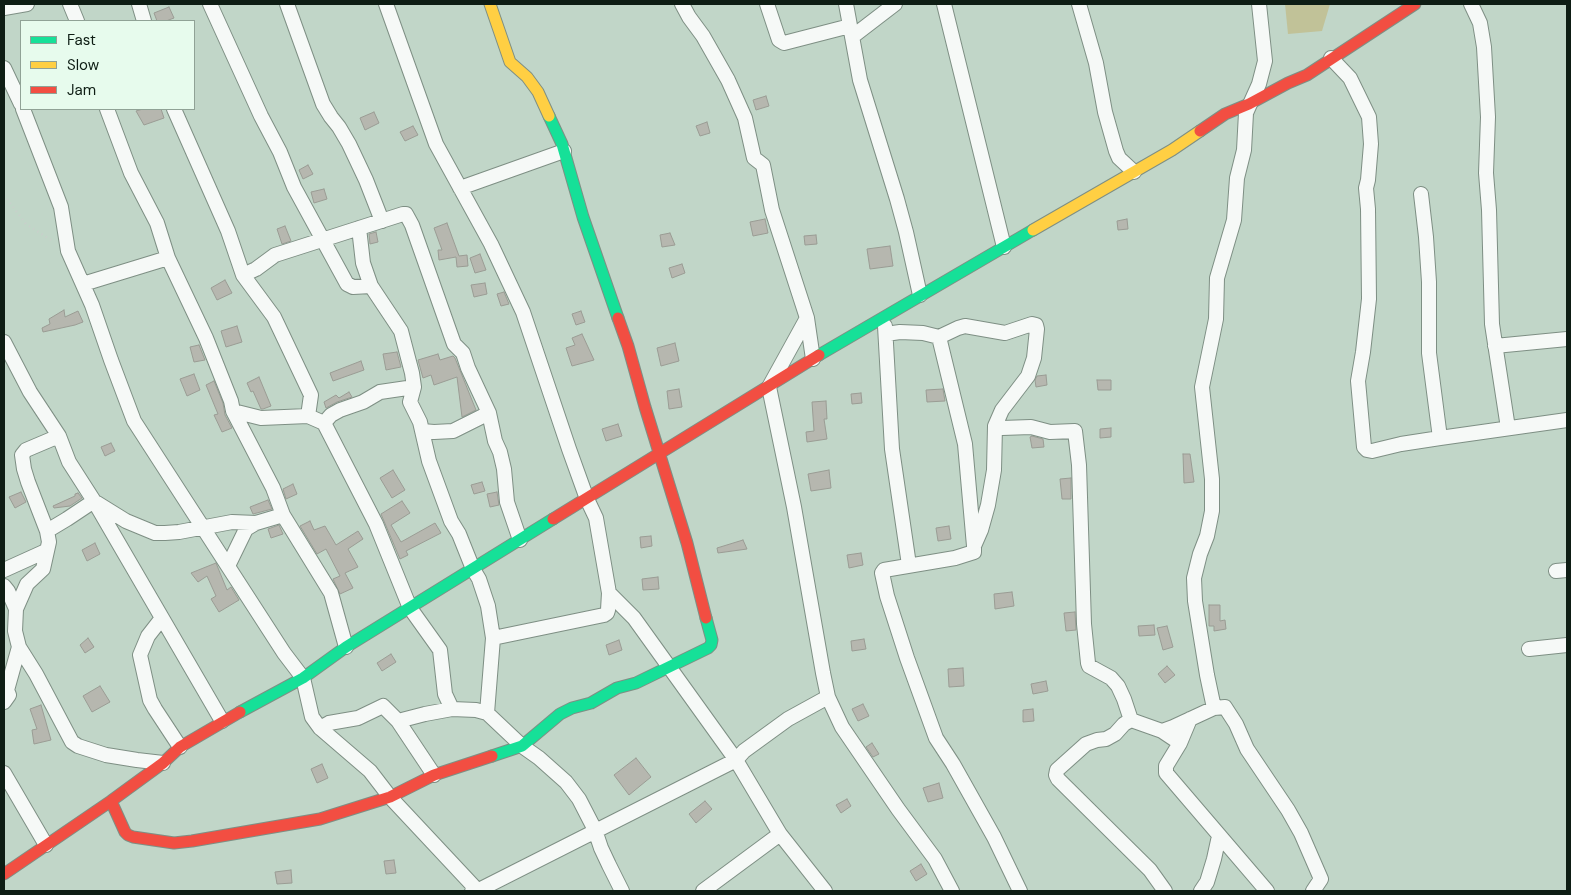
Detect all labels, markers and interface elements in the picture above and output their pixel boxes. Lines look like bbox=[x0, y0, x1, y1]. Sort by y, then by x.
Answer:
legend bbox=[20, 20, 195, 110]
text: Fast bbox=[67, 30, 96, 50]
text: Slow bbox=[67, 55, 99, 75]
text: Jam bbox=[67, 80, 96, 100]

